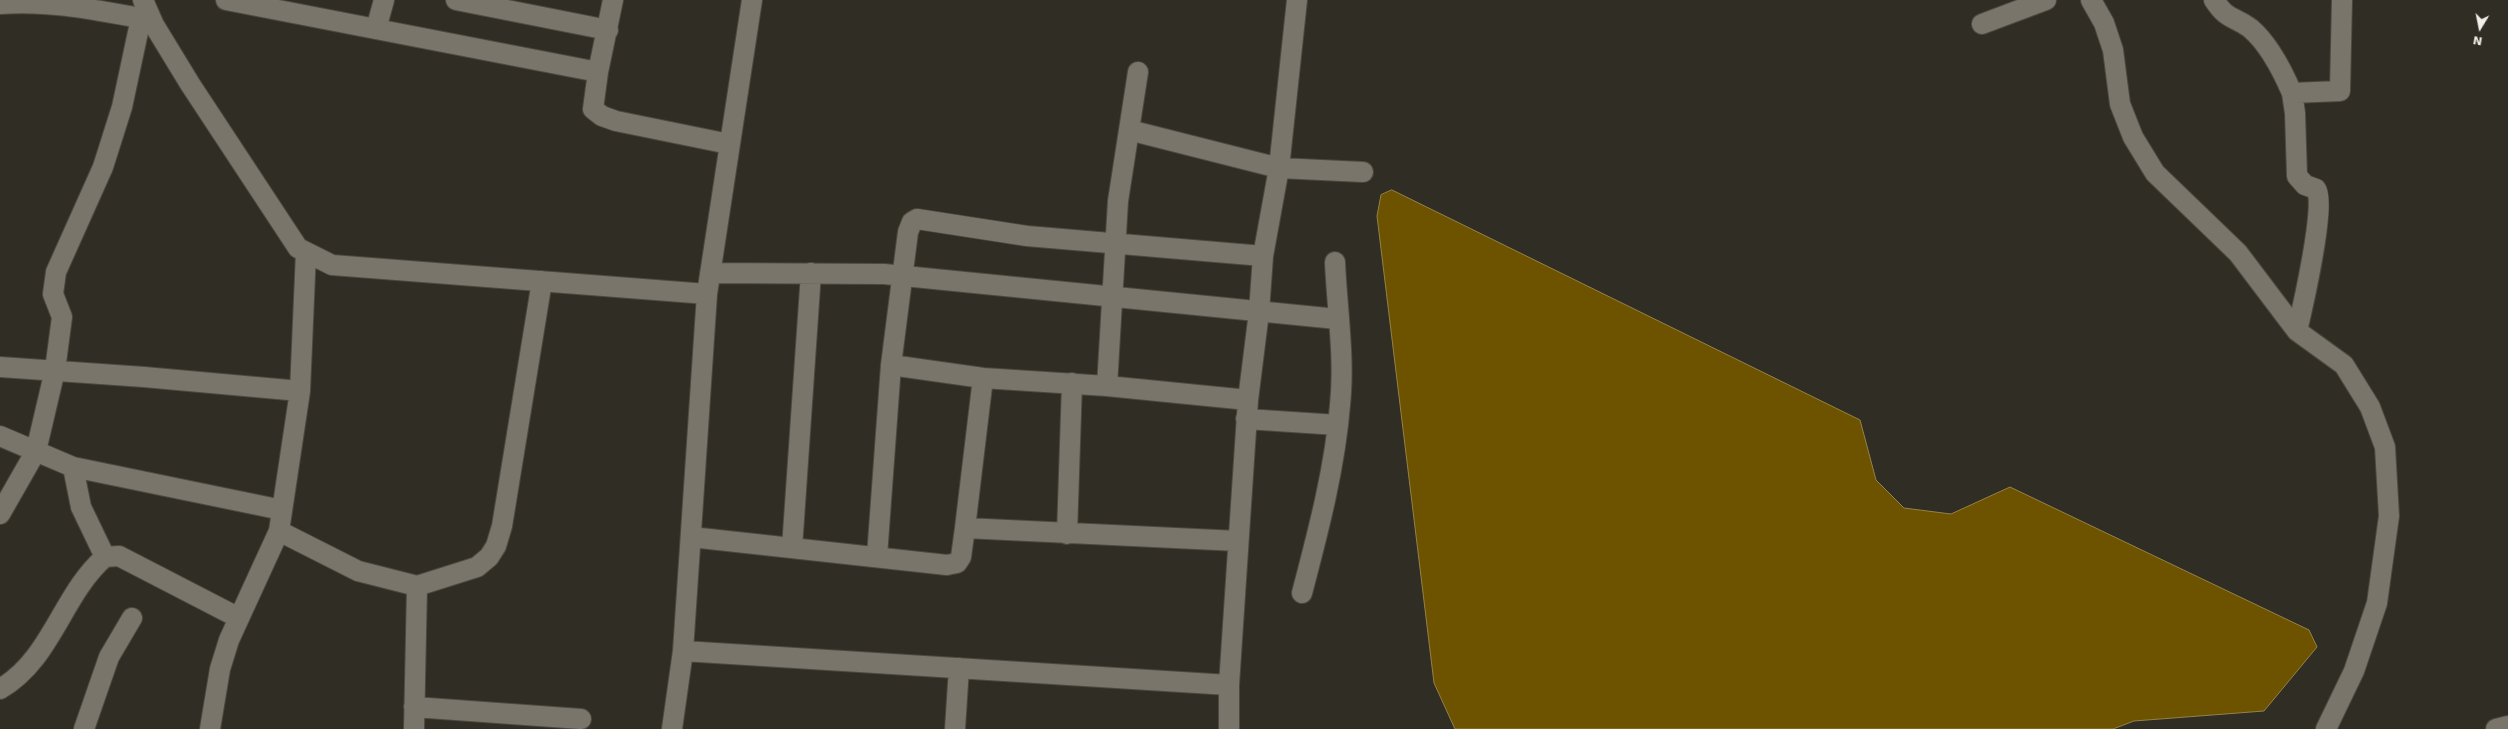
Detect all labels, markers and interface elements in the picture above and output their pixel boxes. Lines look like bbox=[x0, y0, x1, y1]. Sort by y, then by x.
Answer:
north arrow bbox=[2460, 8, 2500, 48]
text: N bbox=[2472, 33, 2483, 48]

